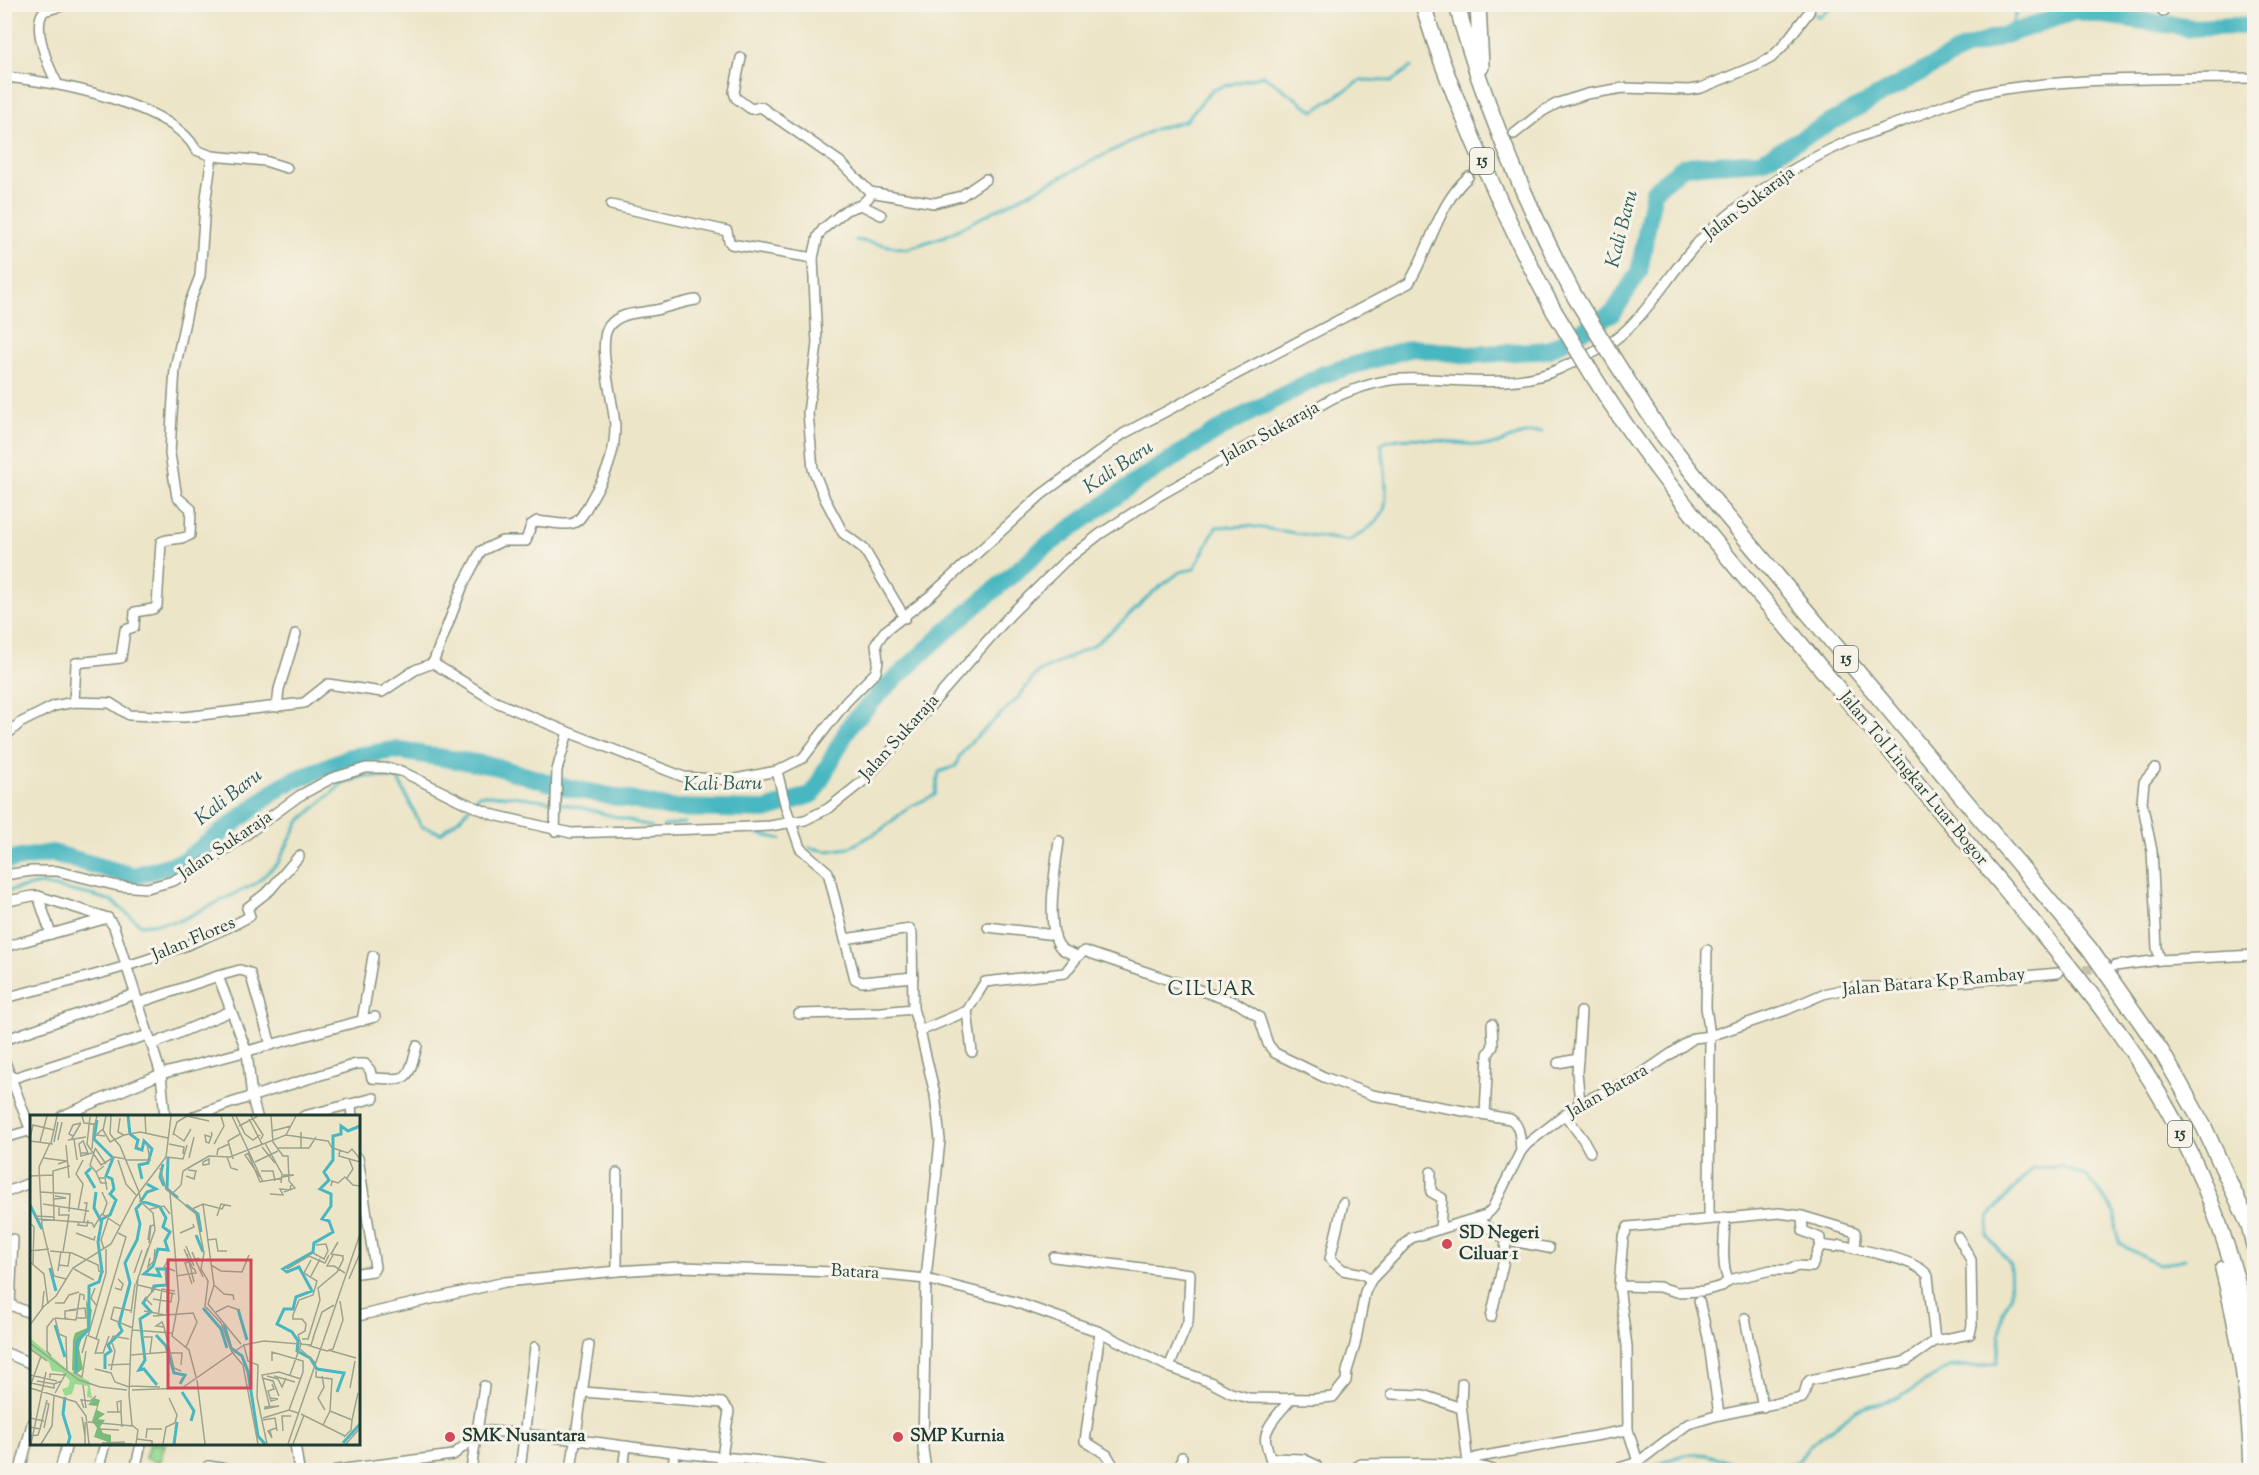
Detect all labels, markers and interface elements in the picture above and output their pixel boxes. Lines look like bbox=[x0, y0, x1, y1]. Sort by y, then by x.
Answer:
road number: 15 bbox=[1470, 148, 1494, 174]
street label: Jalan Sukaraja bbox=[1698, 161, 1801, 248]
water label: Kali Baru bbox=[1599, 187, 1647, 271]
street label: Jalan Sukaraja bbox=[1216, 395, 1325, 471]
water label: Kali Baru bbox=[1078, 434, 1160, 502]
road number: 15 bbox=[1834, 646, 1858, 672]
street label: Jalan Tol Lingkar Luar Bogor bbox=[1831, 685, 1994, 872]
street label: Jalan Sukaraja bbox=[853, 689, 946, 788]
water label: Kali Baru bbox=[189, 762, 269, 834]
water label: Kali Baru bbox=[683, 770, 763, 800]
street label: Jalan Sukaraja bbox=[173, 805, 278, 888]
street label: Jalan Flores bbox=[147, 911, 240, 970]
street label: Jalan Batara Kp Rambay bbox=[1841, 962, 2026, 1004]
district label: CILUAR bbox=[1168, 976, 1256, 1005]
street label: Jalan Batara bbox=[1562, 1058, 1653, 1126]
inset map bbox=[30, 1115, 360, 1445]
road number: 15 bbox=[2168, 1121, 2192, 1147]
place label: SD Negeri Ciluar 1 bbox=[1459, 1221, 1540, 1268]
marker: SD Negeri Ciluar 1 bbox=[1440, 1237, 1454, 1251]
street label: Batara bbox=[830, 1259, 880, 1287]
place label: SMK Nusantara bbox=[462, 1424, 586, 1450]
place label: SMP Kurnia bbox=[910, 1424, 1005, 1450]
marker: SMK Nusantara bbox=[443, 1430, 457, 1444]
marker: SMP Kurnia bbox=[891, 1430, 905, 1444]

